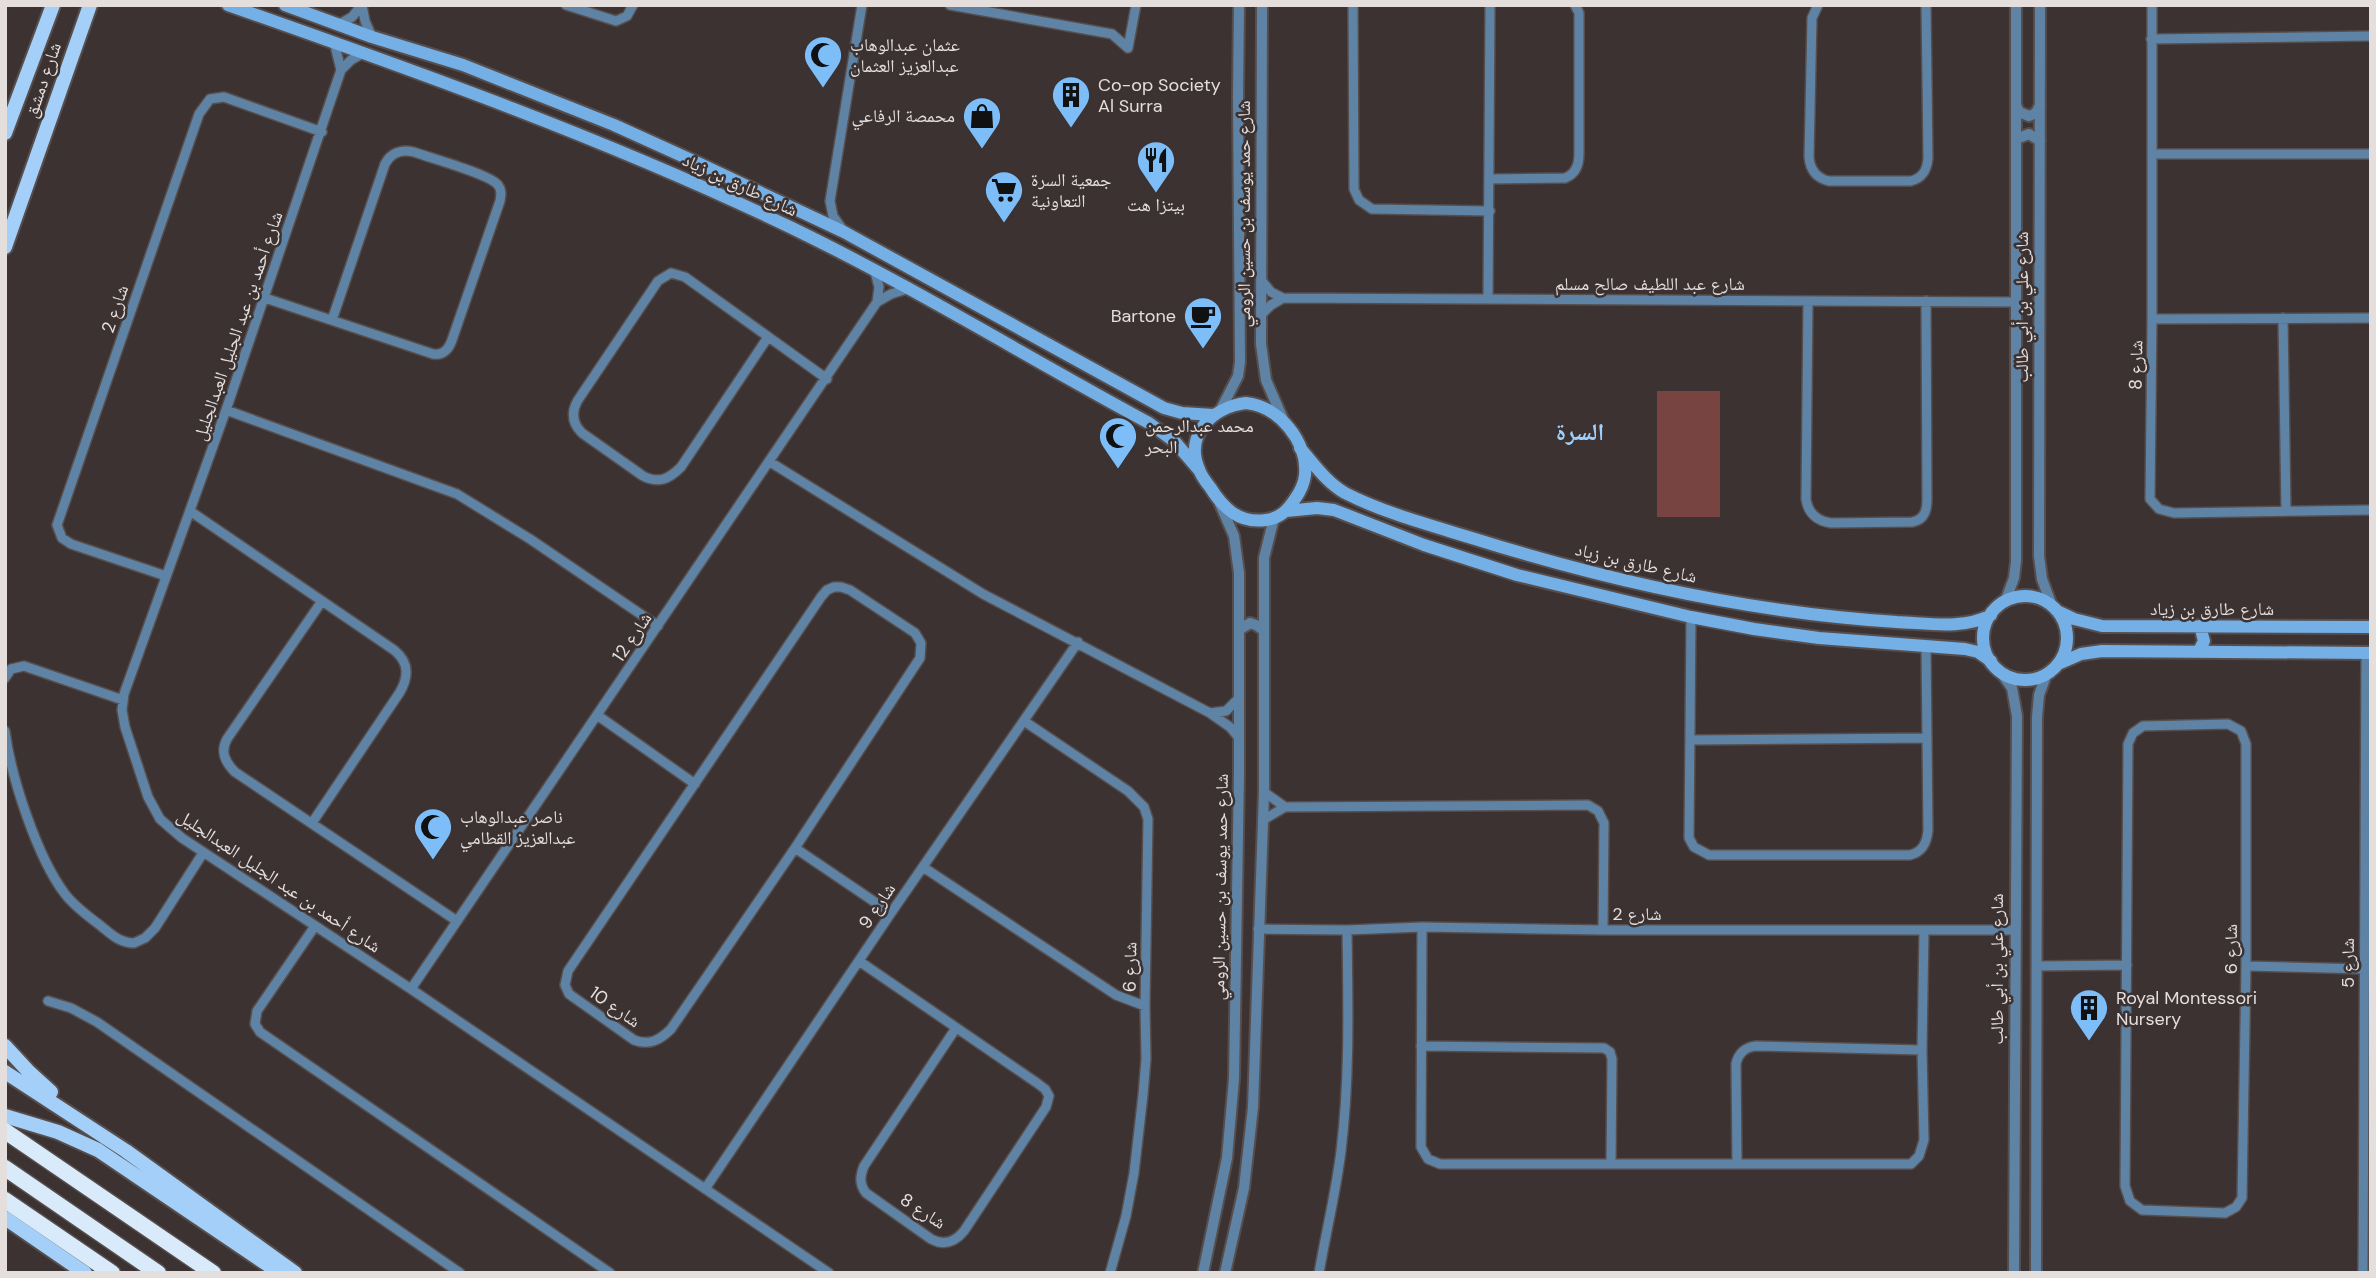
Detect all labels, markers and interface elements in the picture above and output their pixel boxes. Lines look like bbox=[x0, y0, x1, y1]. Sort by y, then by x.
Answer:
place label: عثمان عبدالوهاب عبدالعزيز العثمان bbox=[850, 33, 960, 78]
mosque icon: عثمان عبدالوهاب عبدالعزيز العثمان bbox=[802, 34, 844, 89]
street label: شارع دمشق bbox=[19, 39, 67, 121]
place label: Co-op Society Al Surra bbox=[1098, 73, 1221, 118]
building icon: Co-op Society Al Surra bbox=[1050, 74, 1092, 129]
shop icon: محمصة الرفاعي bbox=[961, 95, 1003, 150]
street label: شارع حمد يوسف بن حسين الرومي bbox=[1232, 101, 1259, 327]
place label: محمصة الرفاعي bbox=[852, 104, 955, 131]
restaurant icon: بيتزا هت bbox=[1135, 139, 1177, 194]
street label: شارع طارق بن زياد bbox=[679, 148, 801, 222]
place label: جمعية السرة التعاونية bbox=[1031, 168, 1111, 213]
supermarket icon: جمعية السرة التعاونية bbox=[983, 169, 1025, 224]
place label: بيتزا هت bbox=[1127, 193, 1185, 217]
street label: شارع أحمد بن عبد الجليل العبدالجليل bbox=[187, 208, 289, 444]
street label: شارع علي بن أبي طالب bbox=[2010, 231, 2037, 383]
street label: شارع عبد اللطيف صالح مسلم bbox=[1555, 272, 1745, 296]
street label: شارع 2 bbox=[96, 282, 134, 336]
cafe icon: Bartone bbox=[1182, 295, 1224, 350]
place label: Bartone bbox=[1111, 304, 1176, 328]
street label: شارع 8 bbox=[2124, 340, 2148, 390]
place label: محمد عبدالرحمن البحر bbox=[1144, 414, 1254, 459]
mosque icon: محمد عبدالرحمن البحر bbox=[1097, 415, 1139, 470]
district label: السرة bbox=[1556, 416, 1604, 447]
street label: شارع طارق بن زياد bbox=[1573, 537, 1699, 589]
street label: شارع طارق بن زياد bbox=[2150, 597, 2274, 621]
street label: شارع 12 bbox=[607, 607, 657, 667]
street label: شارع حمد يوسف بن حسين الرومي bbox=[1206, 773, 1237, 1001]
street label: شارع أحمد بن عبد الجليل العبدالجليل bbox=[172, 804, 386, 958]
place label: ناصر عبدالوهاب عبدالعزيز القطامي bbox=[460, 805, 575, 853]
mosque icon: ناصر عبدالوهاب عبدالعزيز القطامي bbox=[412, 806, 454, 861]
street label: شارع 9 bbox=[853, 878, 901, 934]
street label: شارع علي بن أبي طالب bbox=[1985, 893, 2012, 1045]
street label: شارع 2 bbox=[1612, 902, 1662, 926]
street label: شارع 6 bbox=[2219, 924, 2243, 974]
street label: شارع 5 bbox=[2336, 938, 2360, 988]
street label: شارع 6 bbox=[1118, 942, 1142, 992]
street label: شارع 10 bbox=[585, 981, 645, 1033]
place label: Royal Montessori Nursery bbox=[2116, 986, 2257, 1031]
building icon: Royal Montessori Nursery bbox=[2068, 987, 2110, 1042]
street label: شارع 8 bbox=[896, 1187, 950, 1235]

